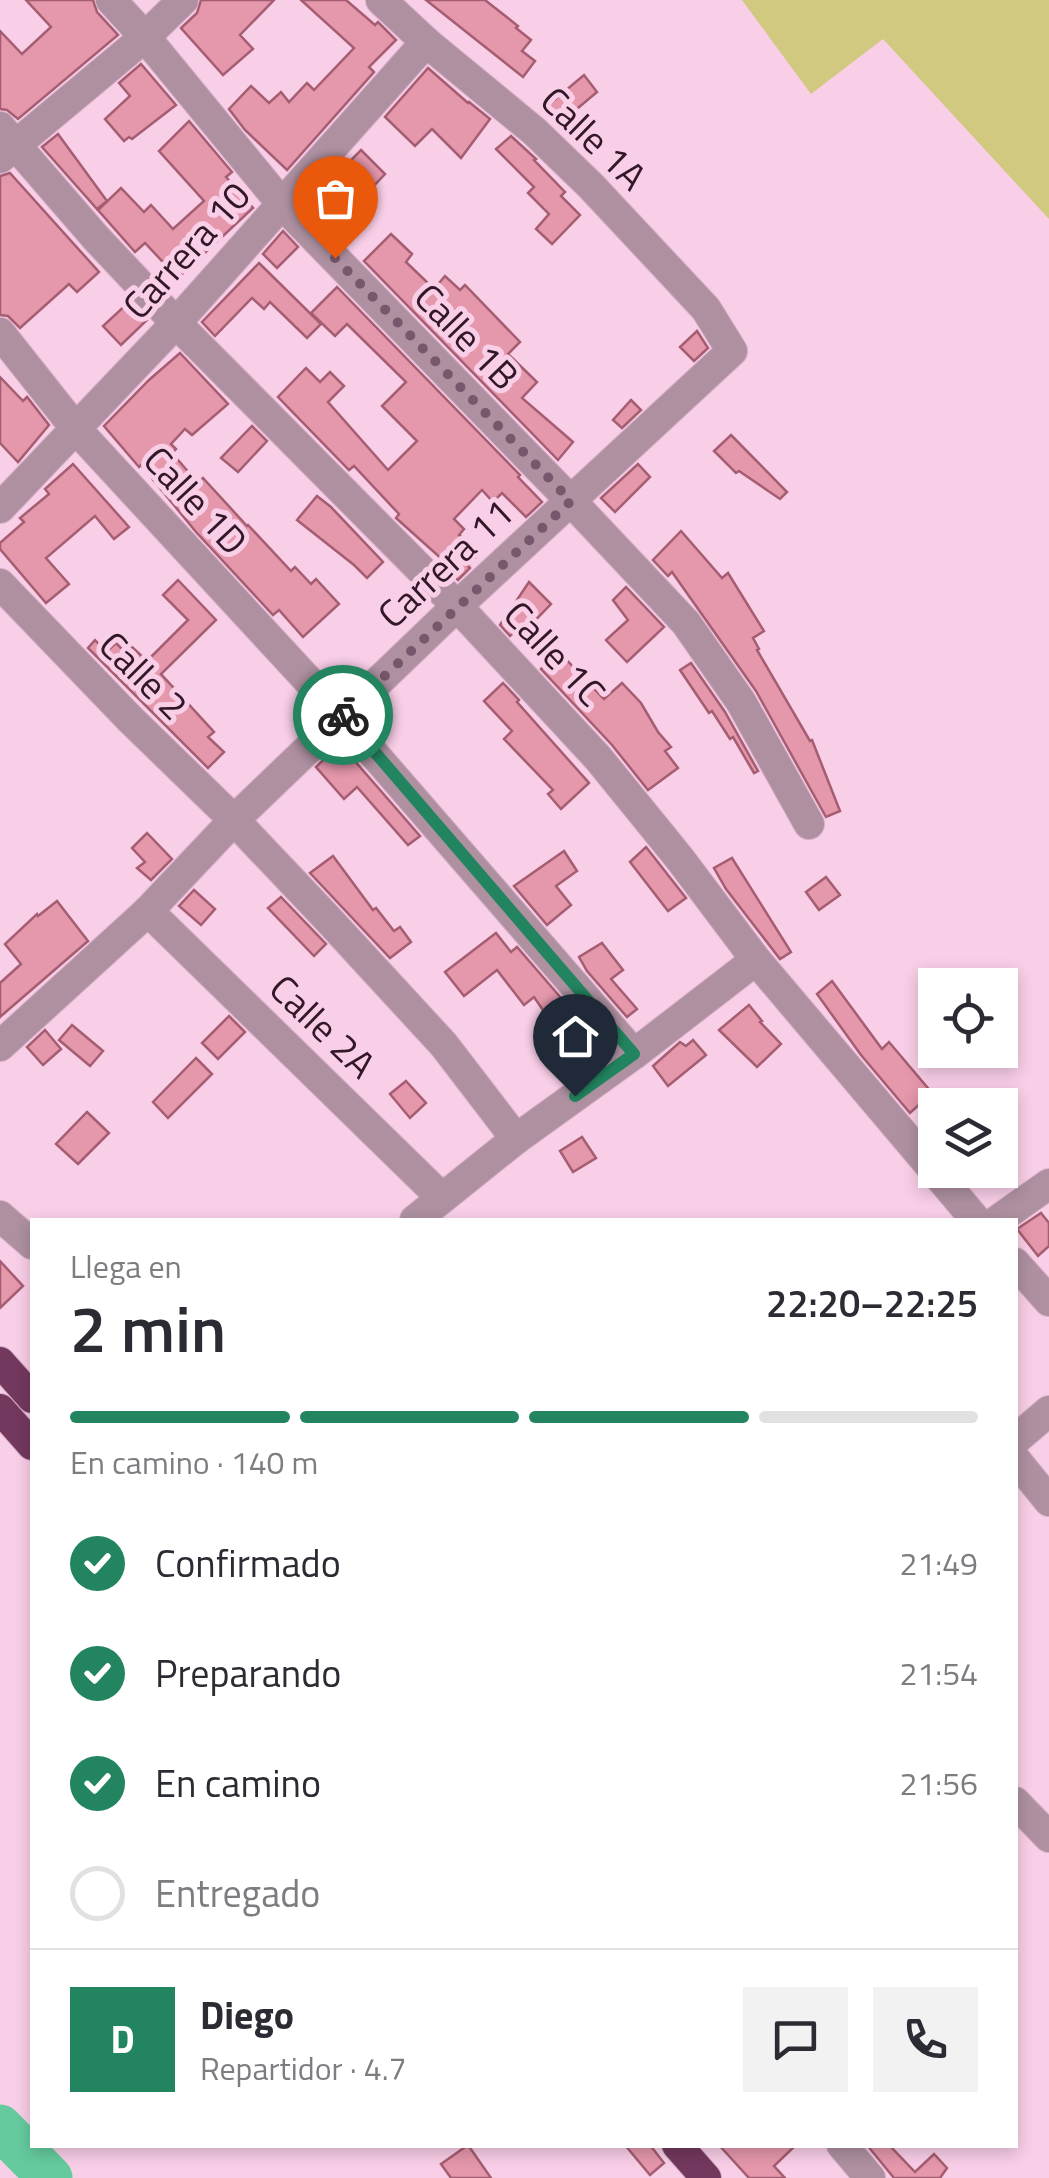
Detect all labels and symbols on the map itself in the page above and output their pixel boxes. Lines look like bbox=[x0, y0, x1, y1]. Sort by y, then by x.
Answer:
street label: Calle 1A bbox=[528, 72, 660, 204]
pin bbox=[293, 156, 378, 259]
street label: Carrera 10 bbox=[108, 168, 264, 332]
street label: Calle 1B bbox=[401, 269, 533, 403]
street label: Calle 1D bbox=[130, 432, 262, 568]
street label: Carrera 11 bbox=[364, 485, 526, 641]
street label: Calle 1C bbox=[491, 587, 619, 719]
street label: Calle 2 bbox=[86, 617, 202, 733]
courier bbox=[293, 665, 393, 765]
street label: Calle 2A bbox=[257, 960, 389, 1092]
pin bbox=[533, 994, 618, 1097]

